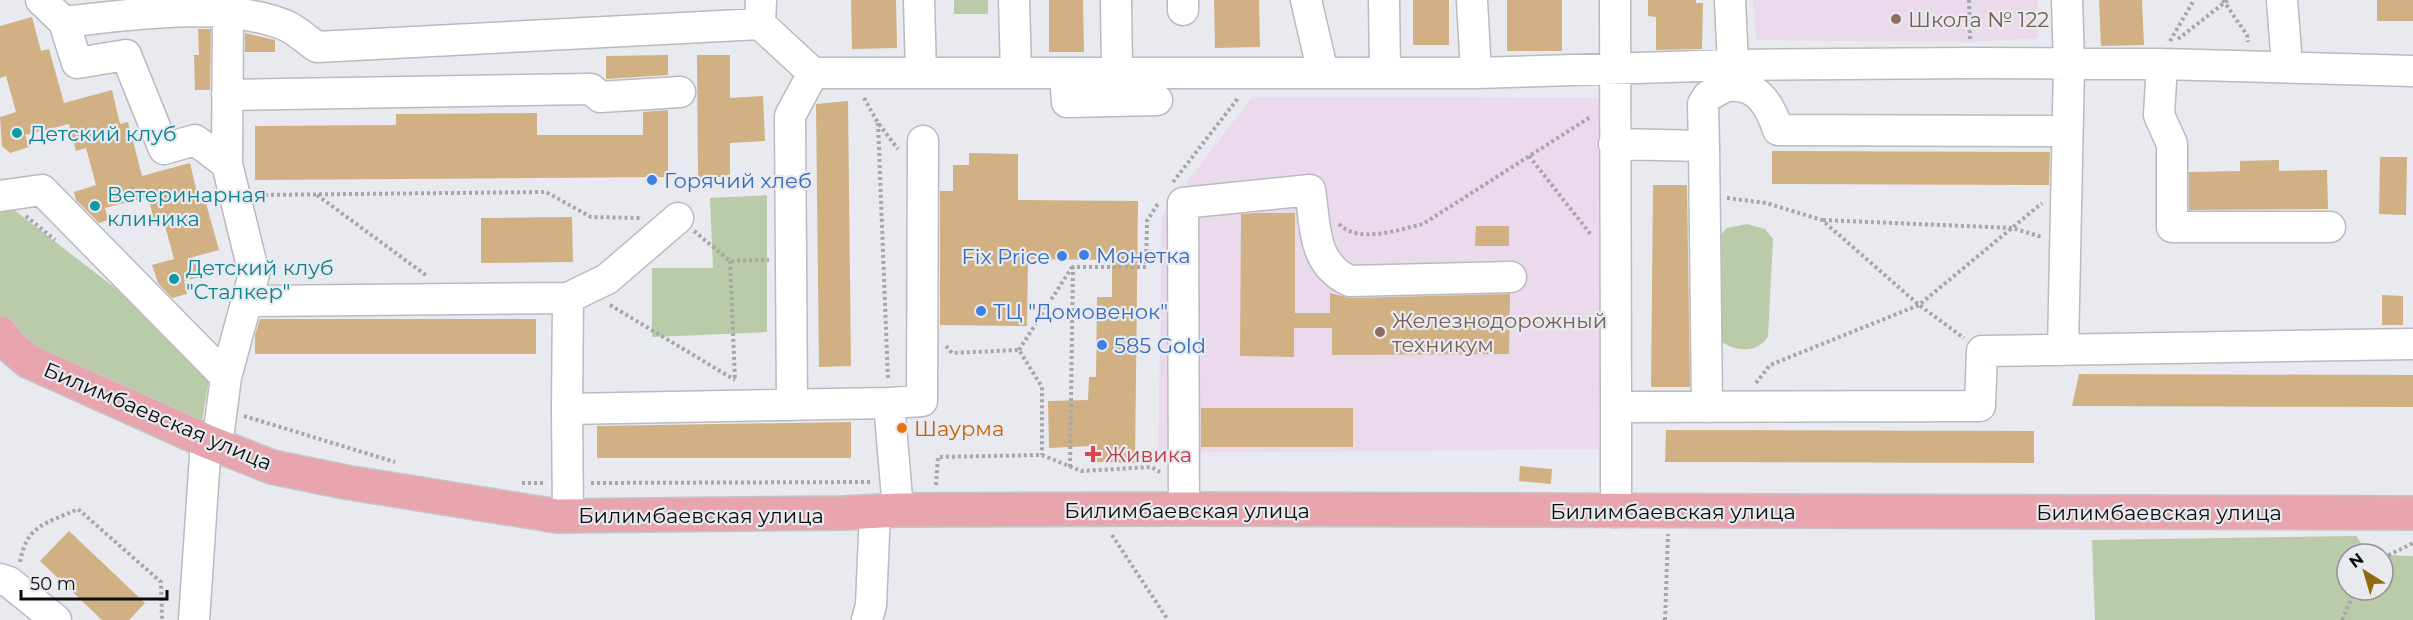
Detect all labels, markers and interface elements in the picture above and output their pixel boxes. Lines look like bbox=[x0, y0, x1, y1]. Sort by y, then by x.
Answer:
place label: Школа № 122 bbox=[1908, 7, 2049, 32]
marker: Школа № 122 bbox=[1889, 12, 1903, 26]
place label: Детский клуб bbox=[29, 121, 177, 146]
marker: Детский клуб bbox=[10, 126, 24, 140]
place label: Горячий хлеб bbox=[664, 168, 812, 193]
marker: Горячий хлеб bbox=[645, 173, 659, 187]
place label: Ветеринарная клиника bbox=[107, 182, 266, 231]
marker: Ветеринарная клиника bbox=[88, 199, 102, 213]
place label: Монетка bbox=[1096, 243, 1190, 268]
place label: Fix Price bbox=[962, 244, 1050, 269]
marker: Монетка bbox=[1077, 248, 1091, 262]
marker: Fix Price bbox=[1055, 249, 1069, 263]
place label: Детский клуб "Сталкер" bbox=[186, 255, 334, 304]
marker: Детский клуб "Сталкер" bbox=[167, 272, 181, 286]
place label: ТЦ "Домовенок" bbox=[993, 299, 1168, 324]
marker: ТЦ "Домовенок" bbox=[974, 304, 988, 318]
place label: Железнодорожный техникум bbox=[1392, 308, 1607, 357]
marker: Железнодорожный техникум bbox=[1373, 325, 1387, 339]
place label: 585 Gold bbox=[1114, 333, 1206, 358]
marker: 585 Gold bbox=[1095, 338, 1109, 352]
street label: Билимбаевская улица bbox=[40, 357, 276, 475]
place label: Шаурма bbox=[914, 416, 1004, 441]
marker: Шаурма bbox=[895, 421, 909, 435]
place label: Живика bbox=[1105, 442, 1192, 467]
marker: Живика bbox=[1086, 447, 1100, 461]
street label: Билимбаевская улица bbox=[1064, 498, 1310, 523]
street label: Билимбаевская улица bbox=[1550, 499, 1796, 524]
street label: Билимбаевская улица bbox=[2036, 500, 2282, 525]
street label: Билимбаевская улица bbox=[578, 503, 824, 528]
north arrow bbox=[2335, 542, 2395, 602]
text: N bbox=[2345, 549, 2367, 572]
scale bar bbox=[21, 563, 166, 601]
text: 50 m bbox=[30, 573, 76, 595]

